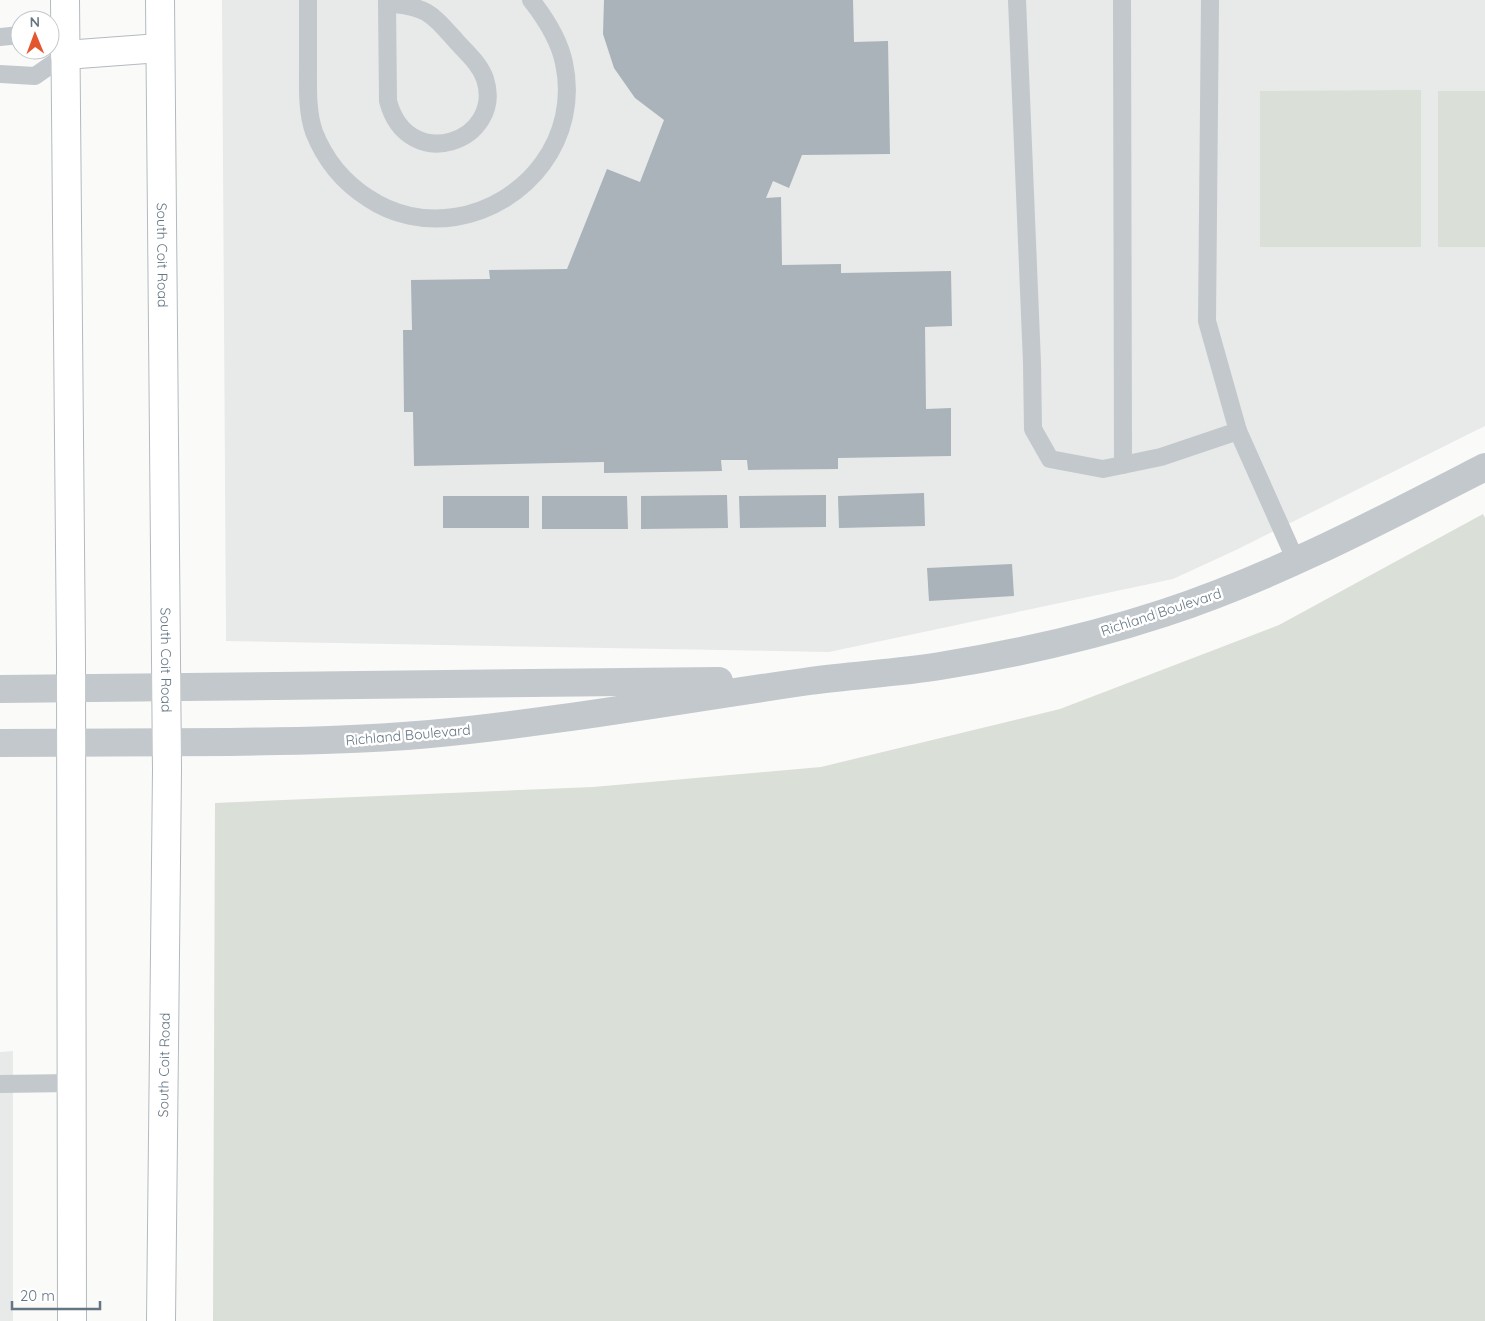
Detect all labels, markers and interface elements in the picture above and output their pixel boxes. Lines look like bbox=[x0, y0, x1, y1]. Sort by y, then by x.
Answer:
north arrow bbox=[10, 10, 60, 60]
text: N bbox=[29, 13, 40, 31]
street label: South Coit Road bbox=[153, 203, 172, 307]
street label: Richland Boulevard bbox=[1099, 584, 1223, 640]
street label: South Coit Road bbox=[157, 607, 175, 712]
street label: Richland Boulevard bbox=[345, 721, 471, 749]
street label: South Coit Road bbox=[154, 1012, 174, 1118]
scale bar bbox=[12, 1278, 100, 1310]
text: 20 m bbox=[20, 1286, 55, 1305]

